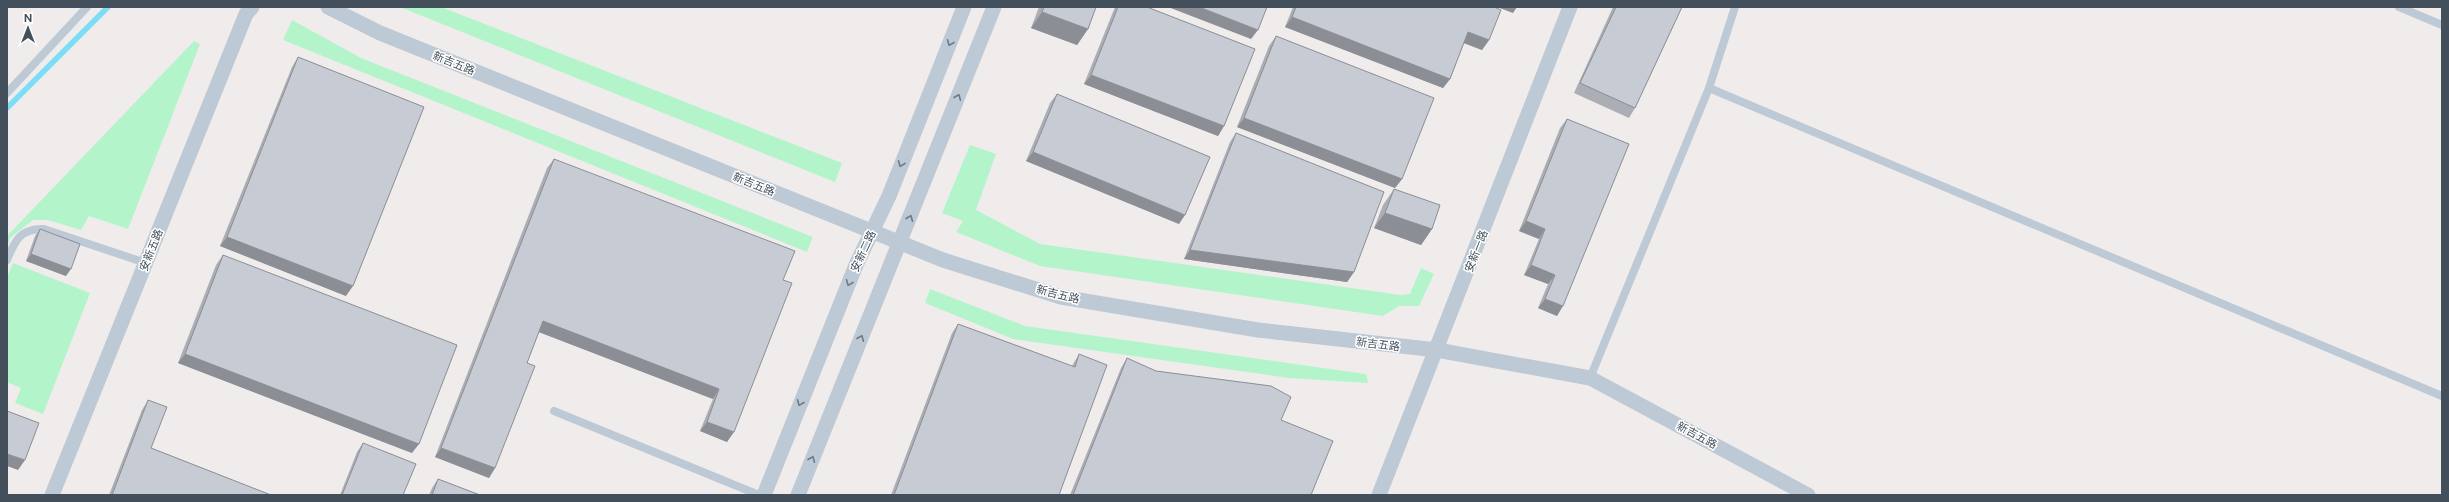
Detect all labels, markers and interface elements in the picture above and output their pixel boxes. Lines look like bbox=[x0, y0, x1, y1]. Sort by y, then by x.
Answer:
north arrow bbox=[8, 8, 48, 48]
text: N bbox=[24, 12, 32, 24]
one-way arrow bbox=[946, 40, 954, 47]
street label: 新吉五路 bbox=[431, 49, 477, 77]
one-way arrow bbox=[953, 94, 961, 101]
one-way arrow bbox=[898, 160, 906, 167]
street label: 新吉五路 bbox=[731, 170, 777, 198]
one-way arrow bbox=[905, 214, 913, 221]
street label: 安新五路 bbox=[137, 227, 165, 273]
street label: 安新一路 bbox=[1463, 228, 1489, 274]
street label: 安新二路 bbox=[848, 229, 878, 273]
one-way arrow bbox=[845, 279, 853, 286]
street label: 新吉五路 bbox=[1035, 283, 1081, 305]
one-way arrow bbox=[856, 335, 864, 343]
street label: 新吉五路 bbox=[1355, 335, 1401, 353]
one-way arrow bbox=[797, 400, 805, 407]
street label: 新吉五路 bbox=[1675, 419, 1719, 451]
one-way arrow bbox=[808, 455, 816, 462]

